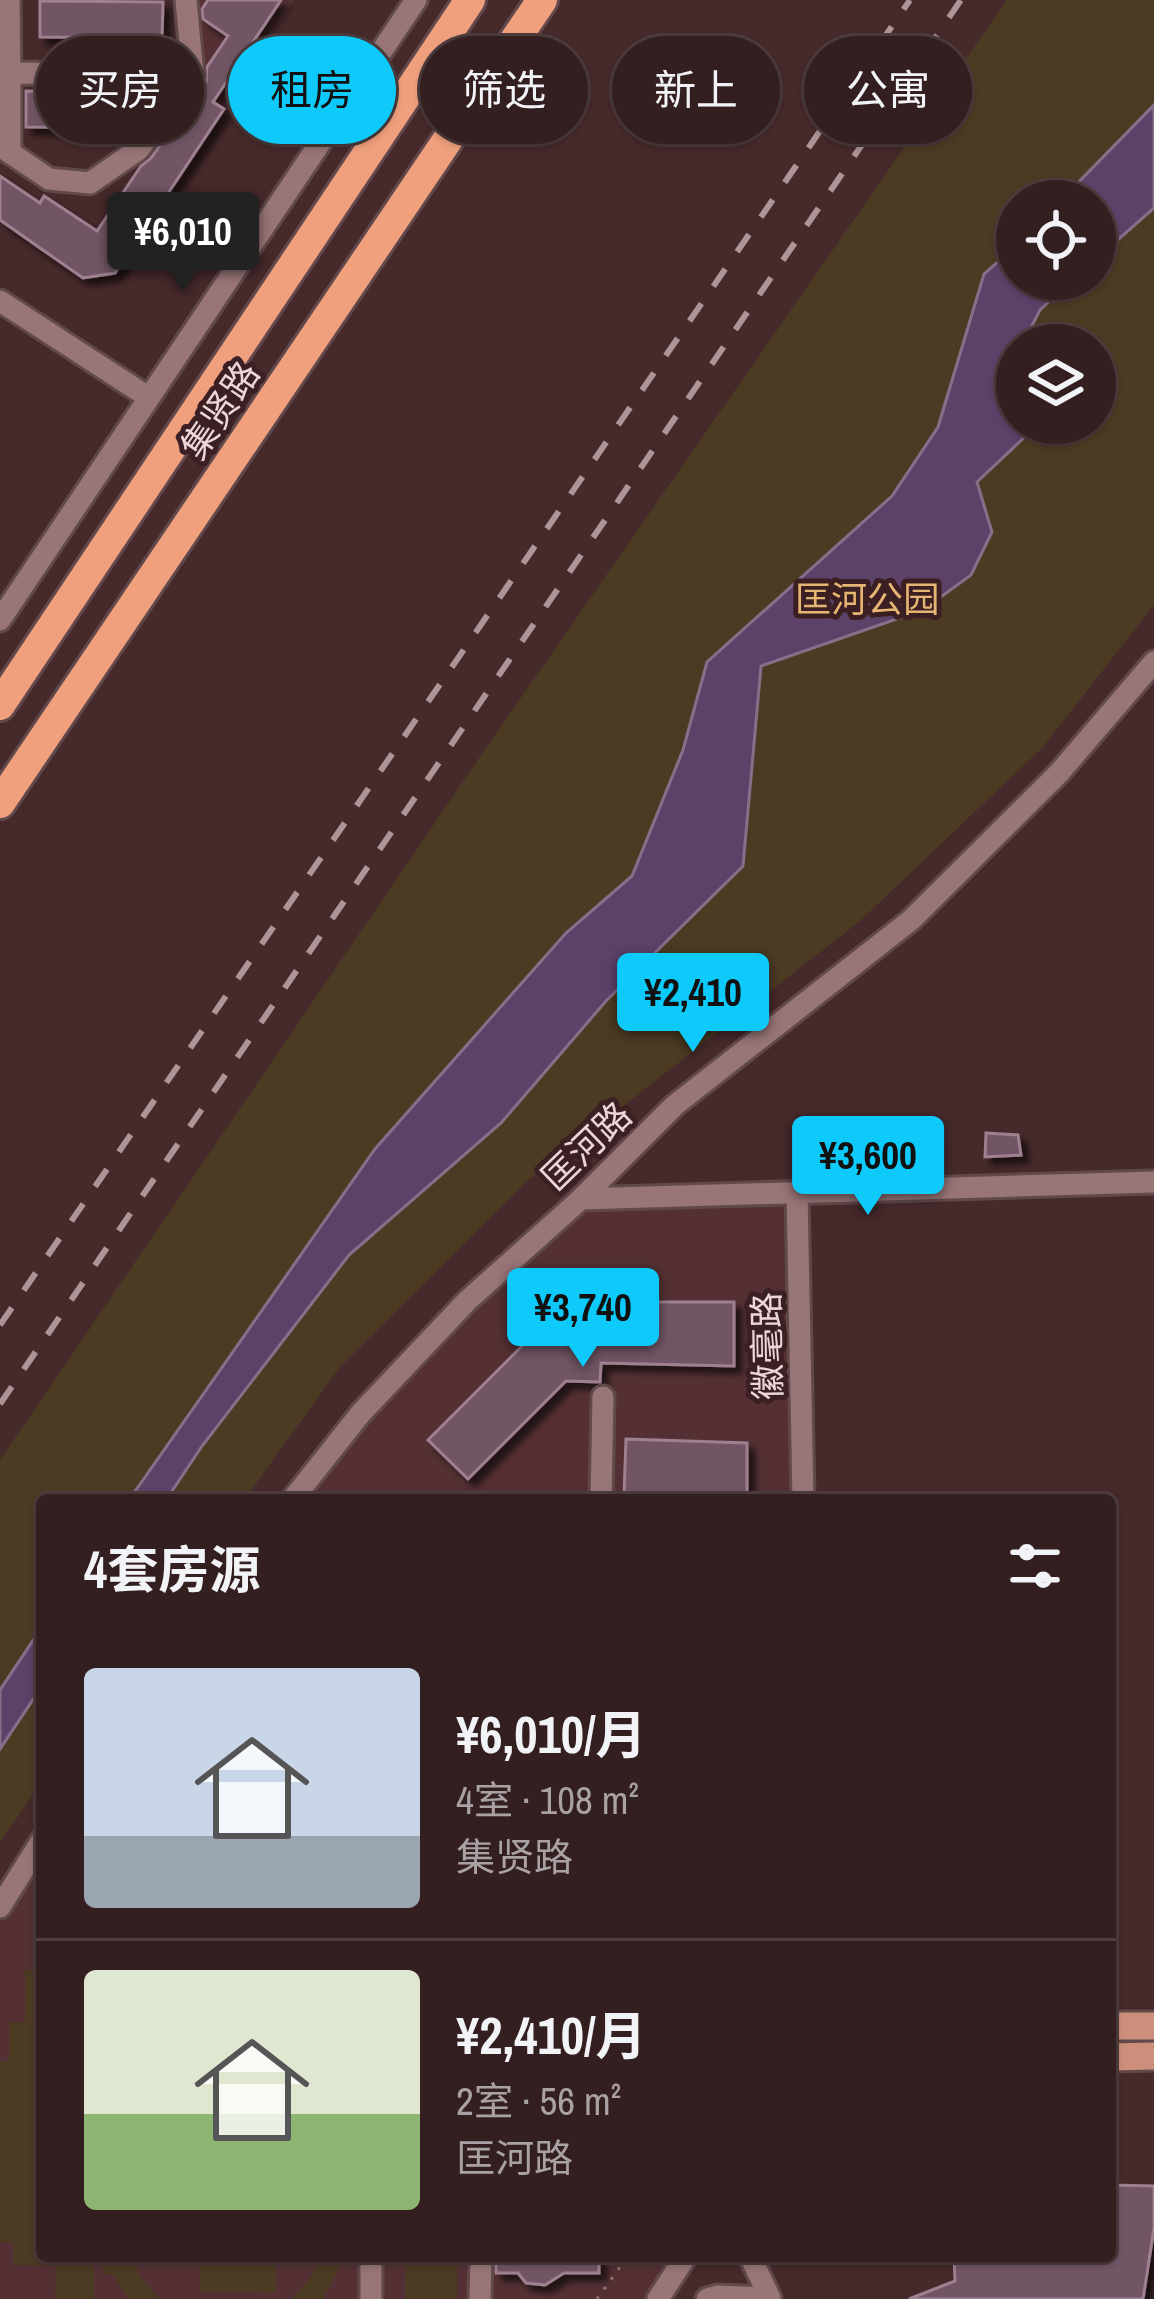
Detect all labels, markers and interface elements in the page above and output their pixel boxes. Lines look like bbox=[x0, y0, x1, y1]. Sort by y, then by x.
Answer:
chip: 买房 bbox=[36, 36, 204, 144]
chip: 租房 bbox=[228, 36, 396, 144]
chip: 筛选 bbox=[420, 36, 588, 144]
chip: 新上 bbox=[612, 36, 780, 144]
chip: 公寓 bbox=[804, 36, 972, 144]
map controls bbox=[996, 180, 1116, 444]
button: locate bbox=[996, 180, 1116, 300]
pin: ¥6,010 bbox=[85, 192, 281, 294]
text: ¥6,010 bbox=[134, 205, 232, 257]
button: layers bbox=[996, 324, 1116, 444]
street label: 集贤路 bbox=[170, 352, 270, 468]
park label: 匡河公园 bbox=[795, 575, 939, 623]
pin: ¥2,410 bbox=[595, 953, 791, 1055]
text: ¥2,410 bbox=[644, 966, 742, 1018]
street label: 匡河路 bbox=[530, 1091, 642, 1201]
pin: ¥3,600 bbox=[770, 1116, 966, 1218]
text: ¥3,600 bbox=[819, 1129, 917, 1181]
pin: ¥3,740 bbox=[485, 1268, 681, 1370]
text: ¥3,740 bbox=[534, 1281, 632, 1333]
street label: 徽毫路 bbox=[742, 1292, 792, 1400]
icon: filters bbox=[1002, 1533, 1068, 1599]
text: 4套房源 bbox=[84, 1535, 260, 1604]
text: ¥6,010/月 bbox=[456, 1700, 647, 1769]
icon: home bbox=[180, 1716, 324, 1860]
text: 4室 · 108 m² bbox=[456, 1774, 639, 1826]
text: 集贤路 bbox=[456, 1831, 573, 1883]
text: ¥2,410/月 bbox=[456, 2001, 647, 2070]
icon: home bbox=[180, 2018, 324, 2162]
text: 2室 · 56 m² bbox=[456, 2075, 621, 2127]
text: 匡河路 bbox=[456, 2132, 573, 2184]

